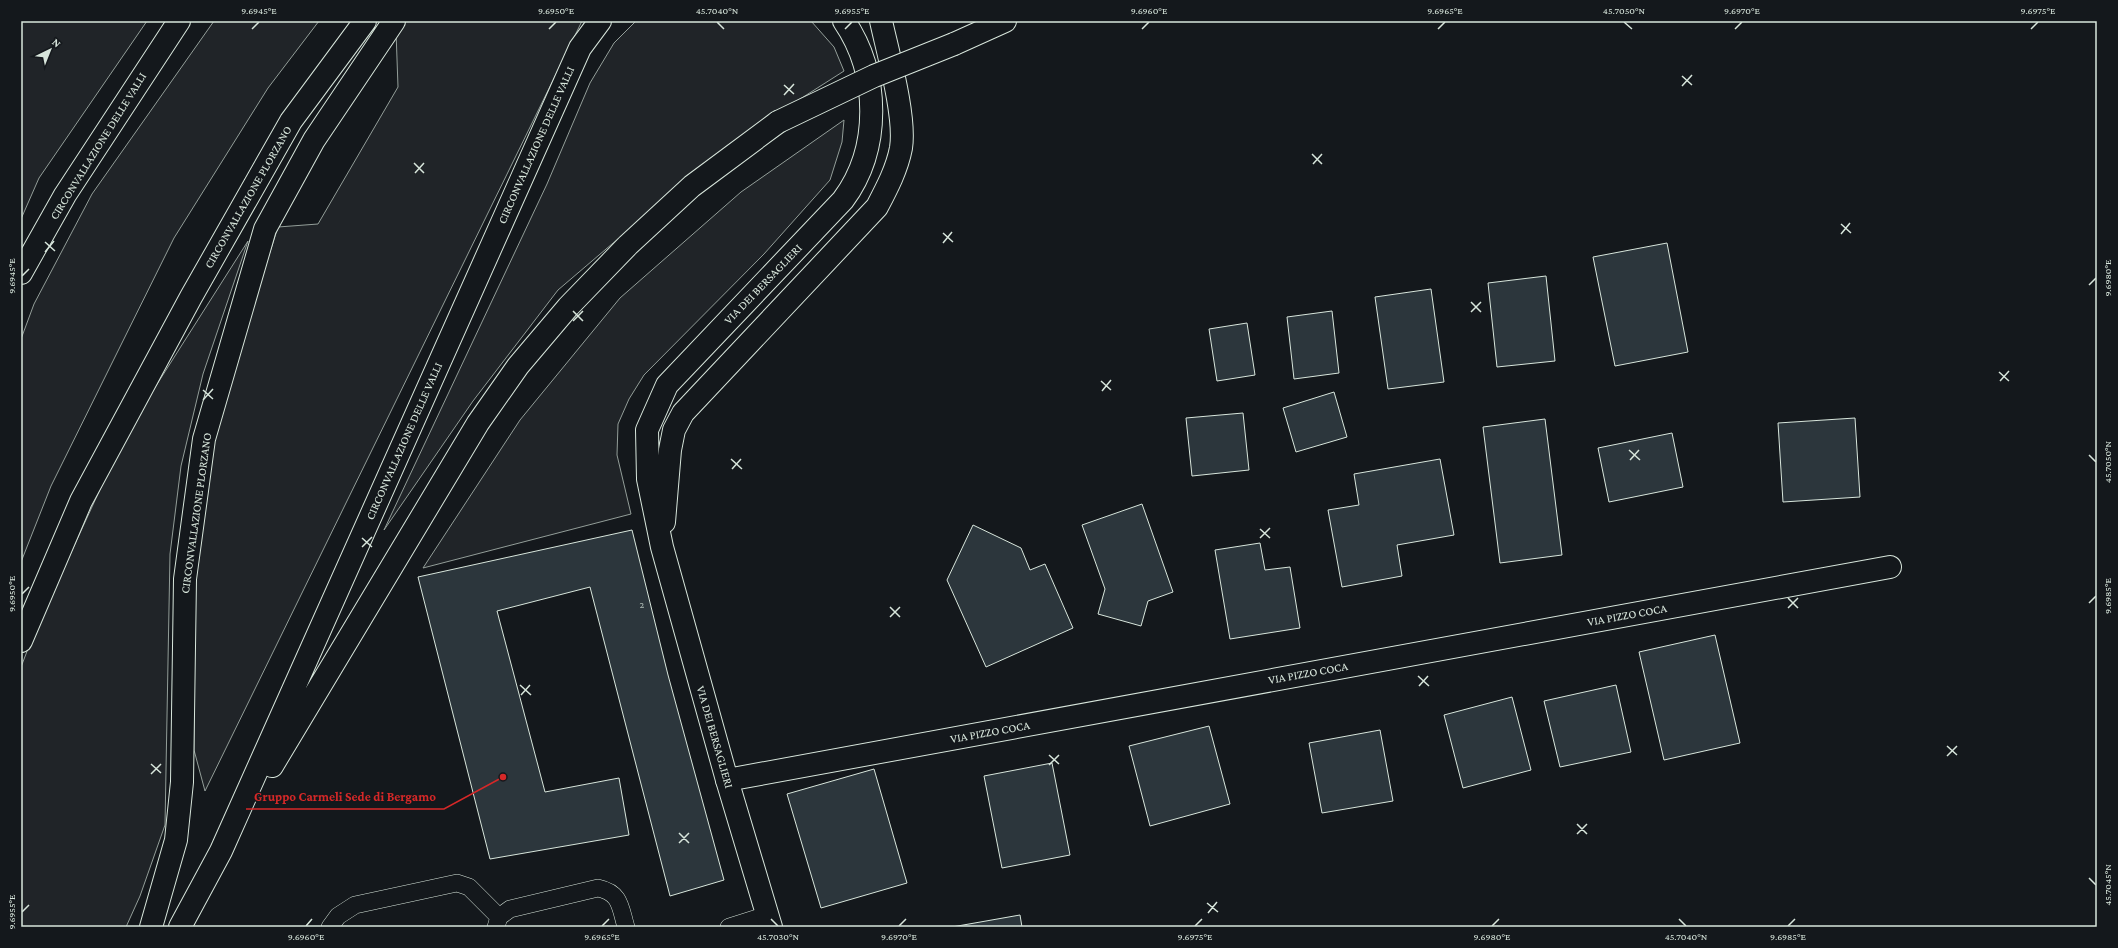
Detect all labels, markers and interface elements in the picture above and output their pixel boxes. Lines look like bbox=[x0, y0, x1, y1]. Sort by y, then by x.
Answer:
text: 9.6945°E bbox=[241, 5, 277, 16]
text: 9.6950°E bbox=[538, 5, 575, 16]
text: 45.7040°N bbox=[696, 5, 739, 16]
text: 9.6955°E bbox=[834, 5, 870, 16]
text: 9.6960°E bbox=[1131, 5, 1168, 16]
text: 9.6965°E bbox=[1427, 5, 1463, 16]
text: 45.7050°N bbox=[1603, 5, 1646, 16]
text: 9.6970°E bbox=[1724, 5, 1760, 16]
text: 9.6975°E bbox=[2021, 5, 2056, 16]
north arrow bbox=[30, 30, 70, 70]
text: N bbox=[50, 36, 64, 50]
street label: CIRCONVALLAZIONE DELLE VALLI bbox=[495, 64, 577, 226]
street label: CIRCONVALLAZIONE DELLE VALLI bbox=[47, 70, 149, 222]
street label: CIRCONVALLAZIONE PLORZANO bbox=[201, 123, 295, 271]
street label: VIA DEI BERSAGLIERI bbox=[721, 241, 805, 327]
text: 9.6945°E bbox=[6, 258, 17, 294]
text: 9.6980°E bbox=[2102, 259, 2113, 296]
street label: CIRCONVALLAZIONE DELLE VALLI bbox=[363, 360, 445, 522]
street label: CIRCONVALLAZIONE PLORZANO bbox=[178, 432, 214, 594]
text: 45.7050°N bbox=[2102, 440, 2113, 483]
text: 9.6950°E bbox=[6, 575, 17, 612]
text: 9.6985°E bbox=[2102, 578, 2113, 614]
house number: 2 bbox=[640, 599, 645, 610]
street label: VIA PIZZO COCA bbox=[1586, 601, 1668, 629]
street label: VIA PIZZO COCA bbox=[1267, 659, 1349, 687]
street label: VIA DEI BERSAGLIERI bbox=[694, 684, 736, 790]
street label: VIA PIZZO COCA bbox=[949, 718, 1031, 746]
callout: Gruppo Carmeli Sede di Bergamo bbox=[246, 784, 444, 809]
text: Gruppo Carmeli Sede di Bergamo bbox=[254, 789, 436, 804]
text: 45.7045°N bbox=[2102, 864, 2113, 906]
text: 9.6955°E bbox=[6, 894, 17, 930]
text: 9.6960°E bbox=[288, 931, 325, 942]
text: 9.6965°E bbox=[584, 931, 620, 942]
text: 45.7030°N bbox=[757, 931, 800, 942]
text: 9.6970°E bbox=[881, 931, 917, 942]
text: 9.6975°E bbox=[1178, 931, 1213, 942]
text: 9.6980°E bbox=[1474, 931, 1511, 942]
text: 45.7040°N bbox=[1665, 931, 1708, 942]
text: 9.6985°E bbox=[1770, 931, 1806, 942]

